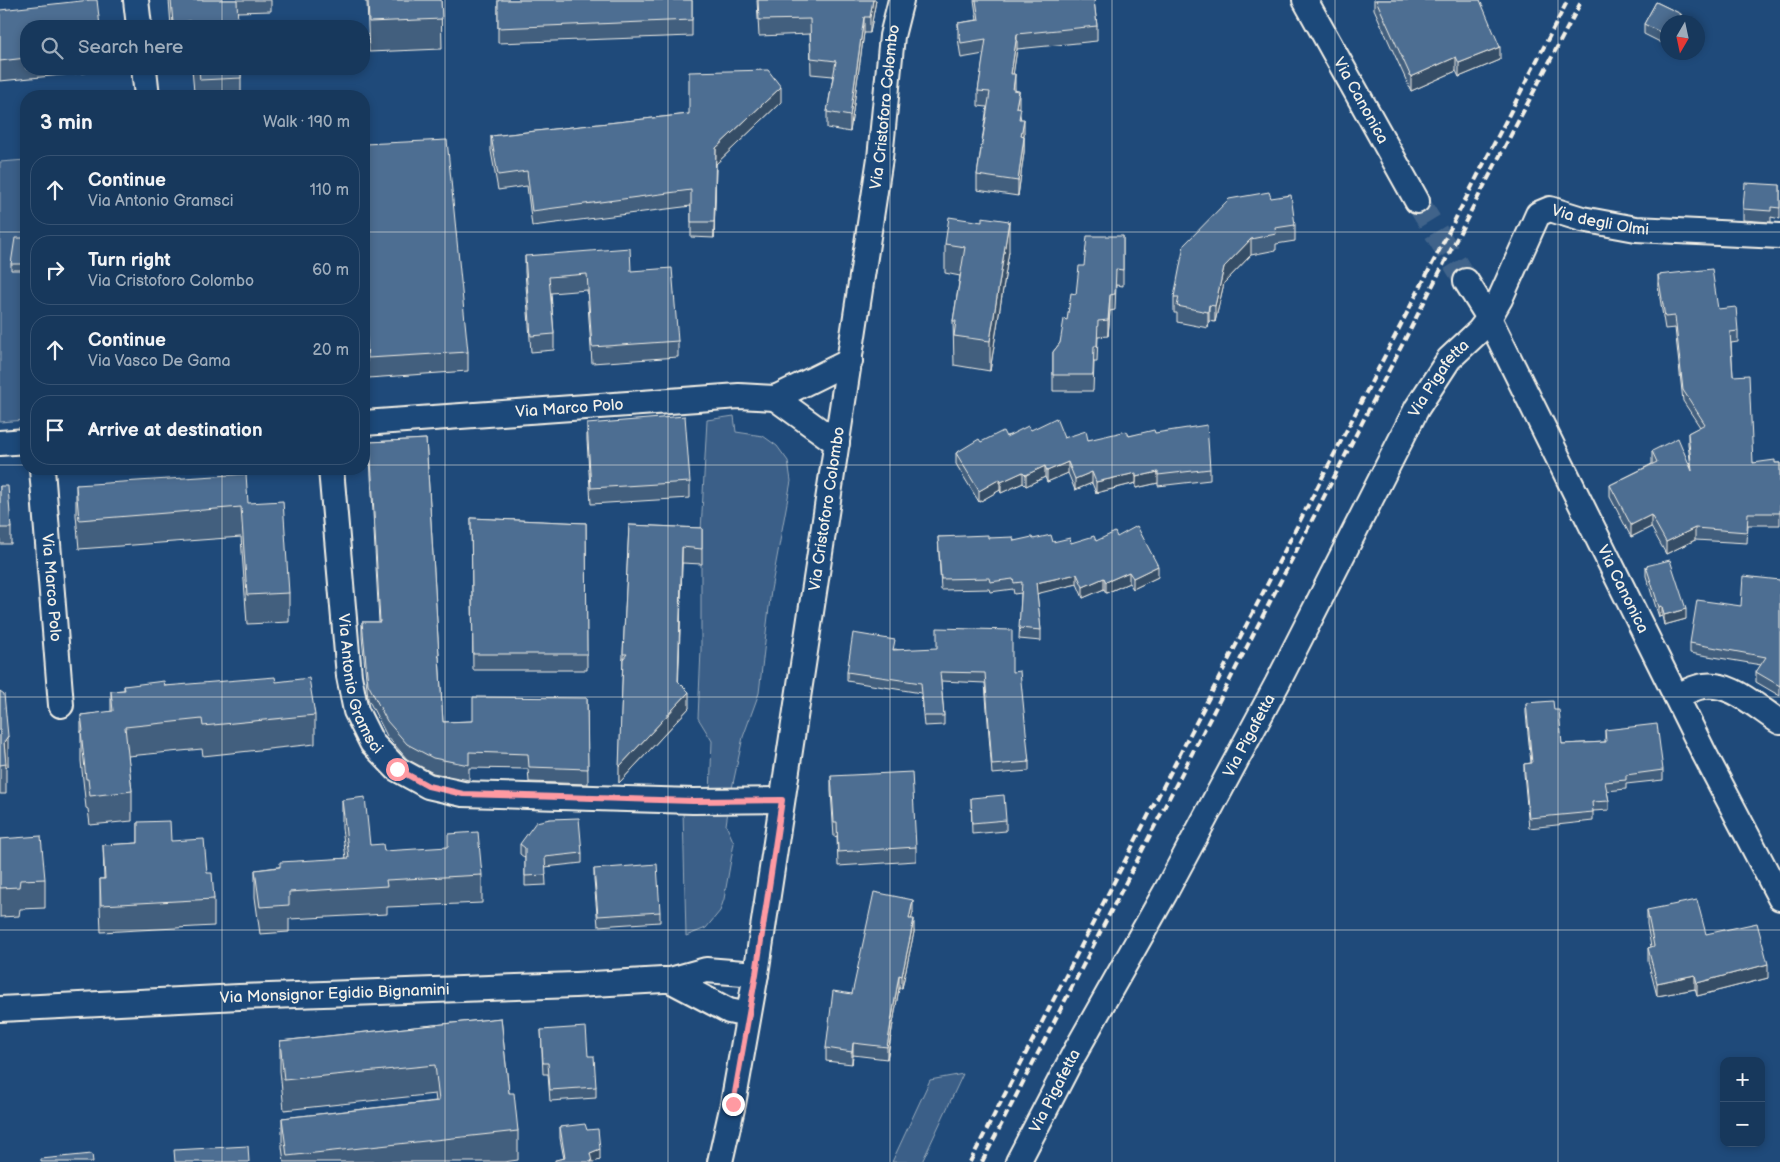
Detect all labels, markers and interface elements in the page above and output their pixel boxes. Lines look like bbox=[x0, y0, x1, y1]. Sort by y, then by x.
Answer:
north arrow bbox=[1660, 15, 1705, 60]
search box bbox=[20, 20, 370, 75]
street label: Via Cristoforo Colombo bbox=[866, 22, 904, 191]
icon: search bbox=[38, 34, 66, 62]
text: Search here bbox=[78, 36, 183, 59]
street label: Via Canonica bbox=[1329, 54, 1393, 147]
text: 3 min bbox=[40, 110, 93, 135]
text: Walk · 190 m bbox=[263, 113, 350, 132]
text: Continue bbox=[88, 169, 166, 192]
icon: ahead bbox=[41, 176, 69, 204]
text: 110 m bbox=[310, 181, 349, 200]
text: Via Antonio Gramsci bbox=[88, 192, 233, 211]
street label: Via degli Olmi bbox=[1549, 201, 1649, 239]
text: Turn right bbox=[88, 249, 171, 272]
icon: right bbox=[41, 256, 69, 284]
text: 60 m bbox=[312, 261, 349, 280]
text: Via Cristoforo Colombo bbox=[88, 272, 254, 291]
text: Continue bbox=[88, 329, 166, 352]
icon: ahead bbox=[41, 336, 69, 364]
street label: Via Pigafetta bbox=[1404, 336, 1473, 420]
text: 20 m bbox=[313, 341, 349, 360]
text: Via Vasco De Gama bbox=[88, 352, 231, 371]
street label: Via Marco Polo bbox=[515, 395, 624, 422]
icon: arrive bbox=[41, 416, 69, 444]
text: Arrive at destination bbox=[88, 419, 263, 442]
street label: Via Cristoforo Colombo bbox=[805, 425, 849, 592]
street label: Via Marco Polo bbox=[38, 533, 65, 642]
street label: Via Canonica bbox=[1593, 542, 1653, 636]
street label: Via Antonio Gramsci bbox=[334, 613, 387, 758]
street label: Via Pigafetta bbox=[1219, 691, 1279, 781]
route start bbox=[386, 758, 409, 781]
street label: Via Monsignor Egidio Bignamini bbox=[219, 980, 450, 1007]
street label: Via Pigafetta bbox=[1025, 1046, 1084, 1136]
map controls bbox=[1720, 1057, 1765, 1147]
button: + bbox=[1720, 1057, 1765, 1102]
route end bbox=[722, 1093, 745, 1116]
button: − bbox=[1720, 1102, 1765, 1147]

